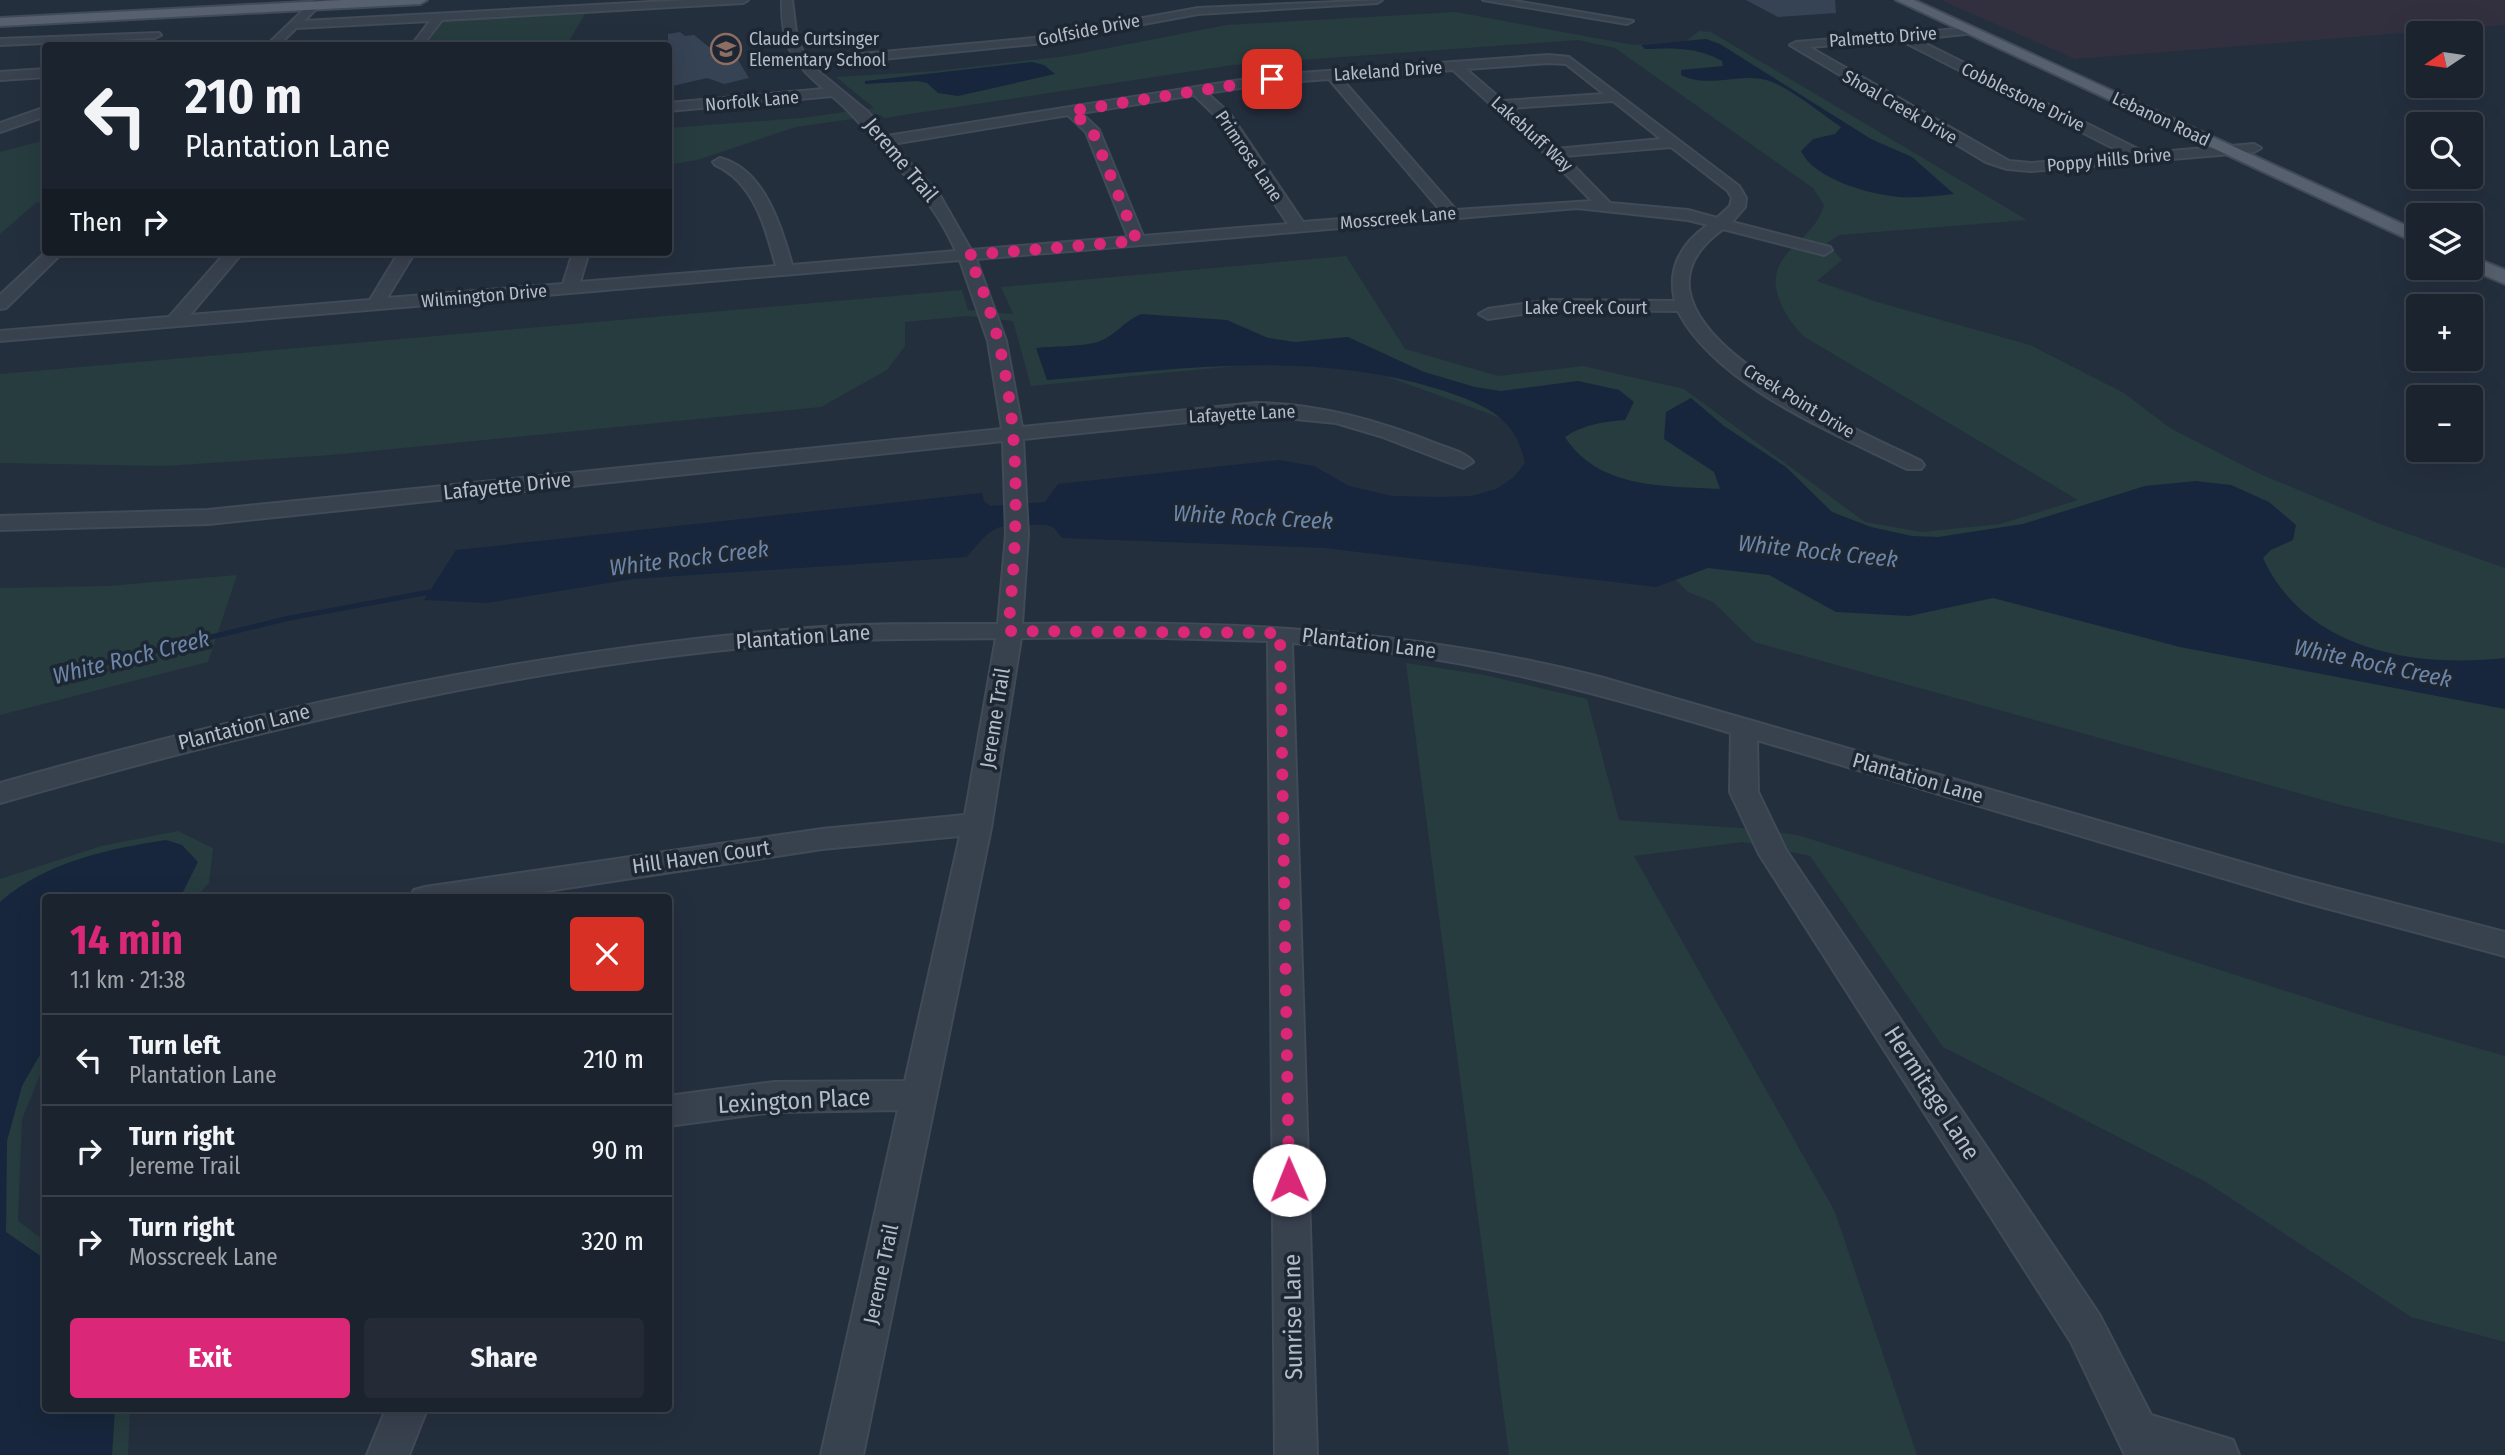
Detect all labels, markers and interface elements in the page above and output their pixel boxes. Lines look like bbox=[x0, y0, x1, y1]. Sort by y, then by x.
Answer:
street label: Golfside Drive bbox=[1036, 9, 1142, 51]
north arrow bbox=[2406, 21, 2483, 98]
map controls bbox=[2406, 21, 2483, 462]
street label: Palmetto Drive bbox=[1828, 22, 1938, 52]
place label: Claude Curtsinger Elementary School bbox=[749, 28, 886, 71]
school or university icon: Claude Curtsinger Elementary School bbox=[709, 32, 743, 66]
pin bbox=[1242, 49, 1302, 109]
street label: Lakeland Drive bbox=[1333, 56, 1443, 86]
street label: Cobblestone Drive bbox=[1958, 58, 2088, 136]
icon: arrive bbox=[1253, 60, 1291, 98]
street label: Shoal Creek Drive bbox=[1839, 65, 1961, 149]
text: 210 m bbox=[185, 67, 302, 126]
icon: left bbox=[70, 70, 161, 161]
street label: Norfolk Lane bbox=[704, 86, 800, 116]
street label: Lebanon Road bbox=[2109, 87, 2213, 151]
street label: Lakebluff Way bbox=[1487, 92, 1577, 176]
street label: Primrose Lane bbox=[1211, 106, 1287, 206]
button: search bbox=[2406, 112, 2483, 189]
street label: Jereme Trail bbox=[858, 113, 944, 208]
text: Plantation Lane bbox=[185, 127, 390, 165]
street label: Poppy Hills Drive bbox=[2046, 144, 2172, 176]
street label: Mosscreek Lane bbox=[1339, 202, 1457, 234]
icon: right bbox=[136, 203, 174, 241]
button: layers bbox=[2406, 203, 2483, 280]
text: Then bbox=[70, 207, 122, 238]
street label: Wilmington Drive bbox=[420, 280, 548, 312]
button: + bbox=[2406, 294, 2483, 371]
street label: Lake Creek Court bbox=[1525, 297, 1648, 319]
street label: Creek Point Drive bbox=[1739, 359, 1859, 443]
button: − bbox=[2406, 385, 2483, 462]
street label: Lafayette Lane bbox=[1188, 400, 1296, 428]
street label: Lafayette Drive bbox=[442, 466, 572, 506]
water label: White Rock Creek bbox=[1172, 499, 1334, 535]
water label: White Rock Creek bbox=[1737, 529, 1899, 573]
water label: White Rock Creek bbox=[608, 534, 770, 582]
street label: Plantation Lane bbox=[735, 619, 871, 655]
street label: Plantation Lane bbox=[1301, 622, 1437, 664]
water label: White Rock Creek bbox=[50, 624, 212, 690]
water label: White Rock Creek bbox=[2292, 633, 2454, 693]
street label: Jereme Trail bbox=[974, 665, 1016, 770]
street label: Plantation Lane bbox=[176, 698, 312, 756]
street label: Plantation Lane bbox=[1850, 747, 1986, 809]
street label: Hill Haven Court bbox=[630, 834, 772, 880]
text: 14 min bbox=[70, 915, 183, 965]
button: close bbox=[570, 917, 644, 991]
text: 1.1 km · 21:38 bbox=[70, 966, 186, 994]
street label: Hermitage Lane bbox=[1878, 1021, 1986, 1165]
text: Turn left bbox=[129, 1030, 221, 1061]
icon: left bbox=[70, 1041, 108, 1079]
text: 210 m bbox=[583, 1044, 644, 1075]
text: Plantation Lane bbox=[129, 1061, 277, 1089]
street label: Lexington Place bbox=[717, 1083, 871, 1119]
text: Turn right bbox=[129, 1121, 235, 1152]
icon: right bbox=[70, 1132, 108, 1170]
text: 90 m bbox=[592, 1135, 644, 1166]
position arrow bbox=[1252, 1143, 1326, 1217]
text: Jereme Trail bbox=[129, 1152, 240, 1180]
text: Turn right bbox=[129, 1212, 235, 1243]
street label: Jereme Trail bbox=[858, 1221, 904, 1326]
icon: right bbox=[70, 1223, 108, 1261]
text: 320 m bbox=[581, 1226, 644, 1257]
text: Mosscreek Lane bbox=[129, 1243, 278, 1271]
street label: Sunrise Lane bbox=[1278, 1254, 1308, 1380]
button: Exit bbox=[70, 1318, 350, 1398]
button: Share bbox=[364, 1318, 644, 1398]

